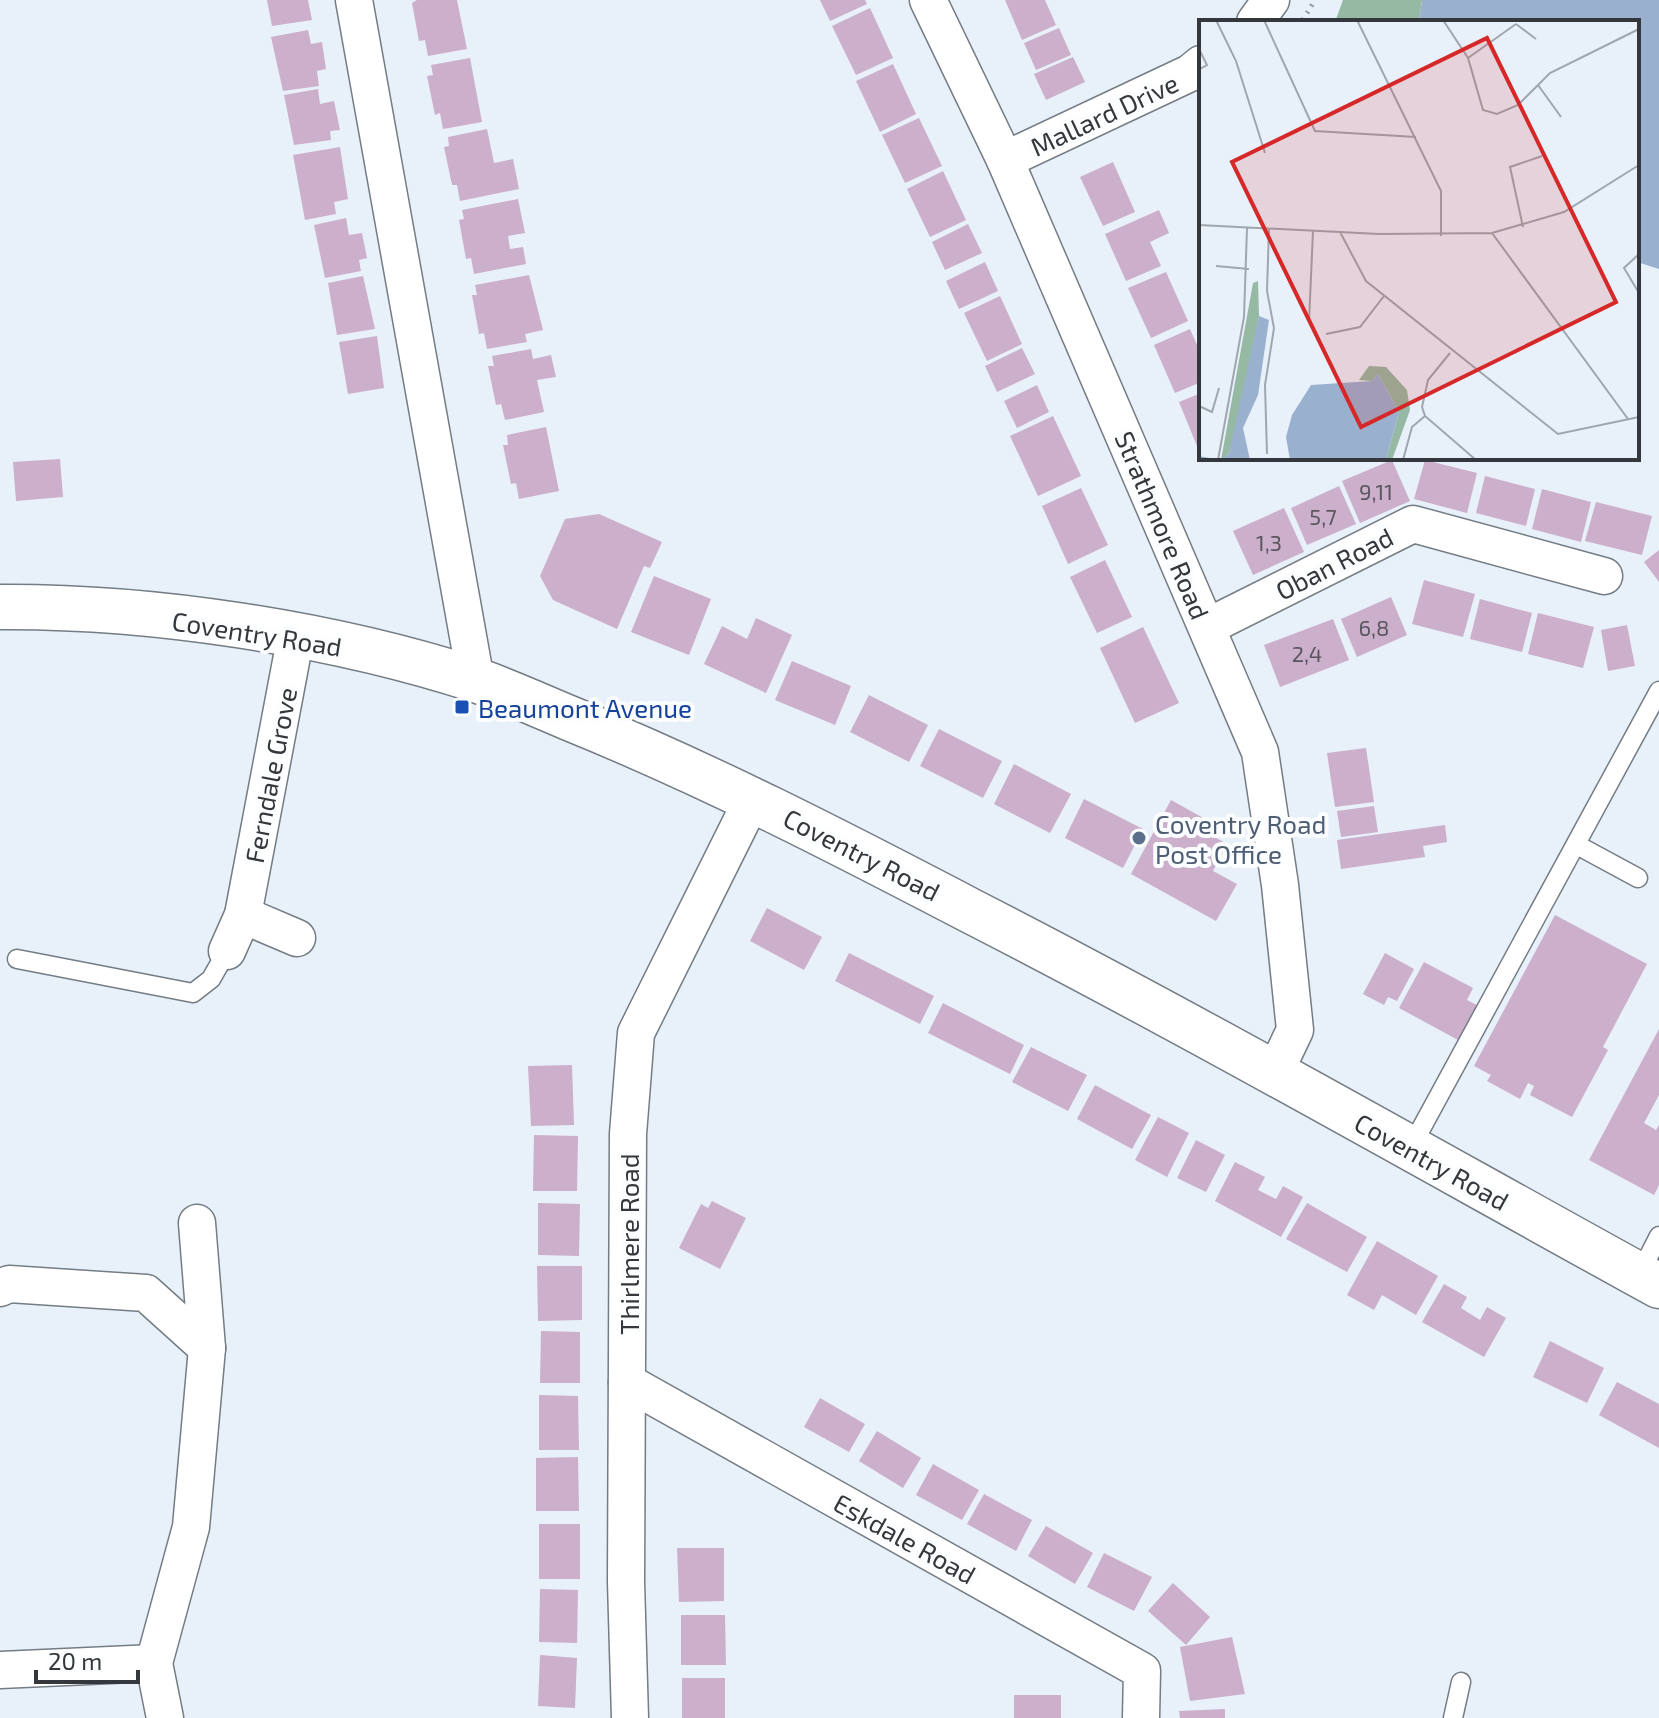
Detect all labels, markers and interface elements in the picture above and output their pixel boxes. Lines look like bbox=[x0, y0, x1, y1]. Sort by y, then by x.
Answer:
inset map bbox=[1199, 20, 1639, 460]
street label: Mallard Drive bbox=[1025, 66, 1183, 162]
street label: Strathmore Road bbox=[1109, 426, 1217, 624]
house number: 9,11 bbox=[1359, 478, 1393, 504]
house number: 5,7 bbox=[1309, 503, 1337, 529]
street label: Oban Road bbox=[1270, 520, 1398, 606]
house number: 1,3 bbox=[1256, 529, 1282, 555]
street label: Coventry Road bbox=[170, 604, 344, 662]
house number: 6,8 bbox=[1359, 614, 1389, 640]
house number: 2,4 bbox=[1292, 640, 1322, 666]
street label: Ferndale Grove bbox=[238, 684, 302, 866]
place label: Beaumont Avenue bbox=[478, 692, 692, 723]
marker: Beaumont Avenue bbox=[453, 698, 471, 716]
street label: Coventry Road bbox=[779, 801, 945, 907]
place label: Coventry Road Post Office bbox=[1155, 808, 1326, 869]
marker: Coventry Road Post Office bbox=[1130, 829, 1148, 847]
street label: Coventry Road bbox=[1350, 1106, 1514, 1216]
street label: Thirlmere Road bbox=[613, 1153, 644, 1335]
street label: Eskdale Road bbox=[829, 1486, 981, 1590]
scale bar bbox=[36, 1634, 138, 1684]
text: 20 m bbox=[48, 1646, 102, 1675]

